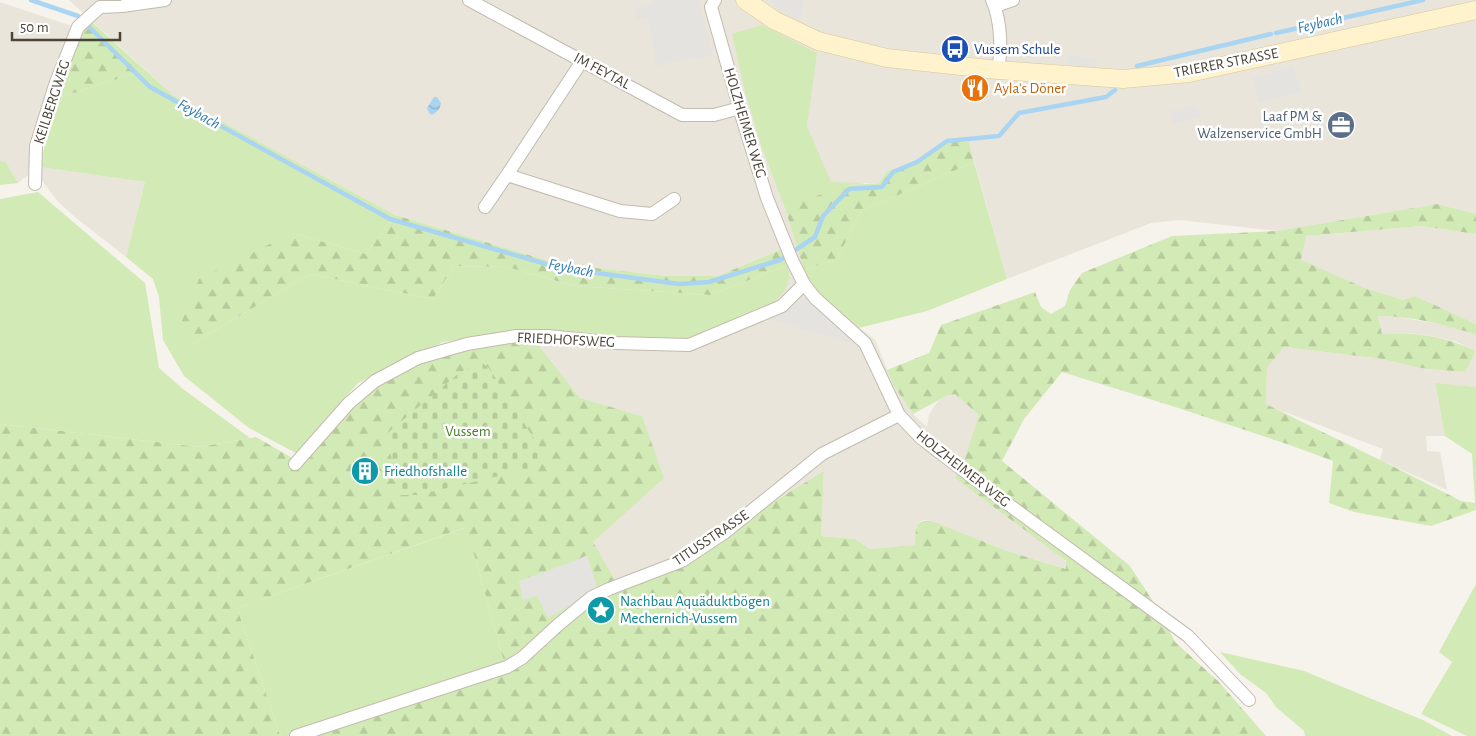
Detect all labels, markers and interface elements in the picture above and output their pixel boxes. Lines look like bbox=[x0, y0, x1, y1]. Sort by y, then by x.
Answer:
scale bar bbox=[12, 10, 120, 42]
water label: Feybach bbox=[1296, 10, 1344, 36]
text: 50 m bbox=[20, 20, 49, 35]
bus stop icon: Vussem Schule bbox=[940, 34, 970, 64]
place label: Vussem Schule bbox=[974, 42, 1061, 57]
street label: TRIERER STRASSE bbox=[1173, 46, 1279, 80]
street label: IM FEYTAL bbox=[571, 50, 633, 92]
street label: KEILBERGWEG bbox=[31, 58, 73, 146]
street label: HOLZHEIMER WEG bbox=[721, 66, 769, 180]
restaurant icon: Ayla's Döner bbox=[960, 73, 990, 103]
place label: Ayla's Döner bbox=[994, 81, 1066, 96]
water label: Feybach bbox=[175, 96, 223, 132]
place label: Laaf PM & Walzenservice GmbH bbox=[1197, 109, 1323, 141]
office icon: Laaf PM & Walzenservice GmbH bbox=[1326, 110, 1356, 140]
water label: Feybach bbox=[547, 256, 595, 280]
street label: FRIEDHOFSWEG bbox=[517, 330, 615, 350]
park label: Vussem bbox=[445, 424, 491, 439]
street label: HOLZHEIMER WEG bbox=[913, 428, 1013, 510]
building icon: Friedhofshalle bbox=[350, 456, 380, 486]
place label: Friedhofshalle bbox=[384, 464, 467, 479]
street label: TITUSSTRASSE bbox=[671, 507, 751, 569]
place label: Nachbau Aquäduktbögen Mechernich-Vussem bbox=[620, 594, 770, 626]
place icon: Nachbau Aquäduktbögen Mechernich-Vussem bbox=[586, 595, 616, 625]

